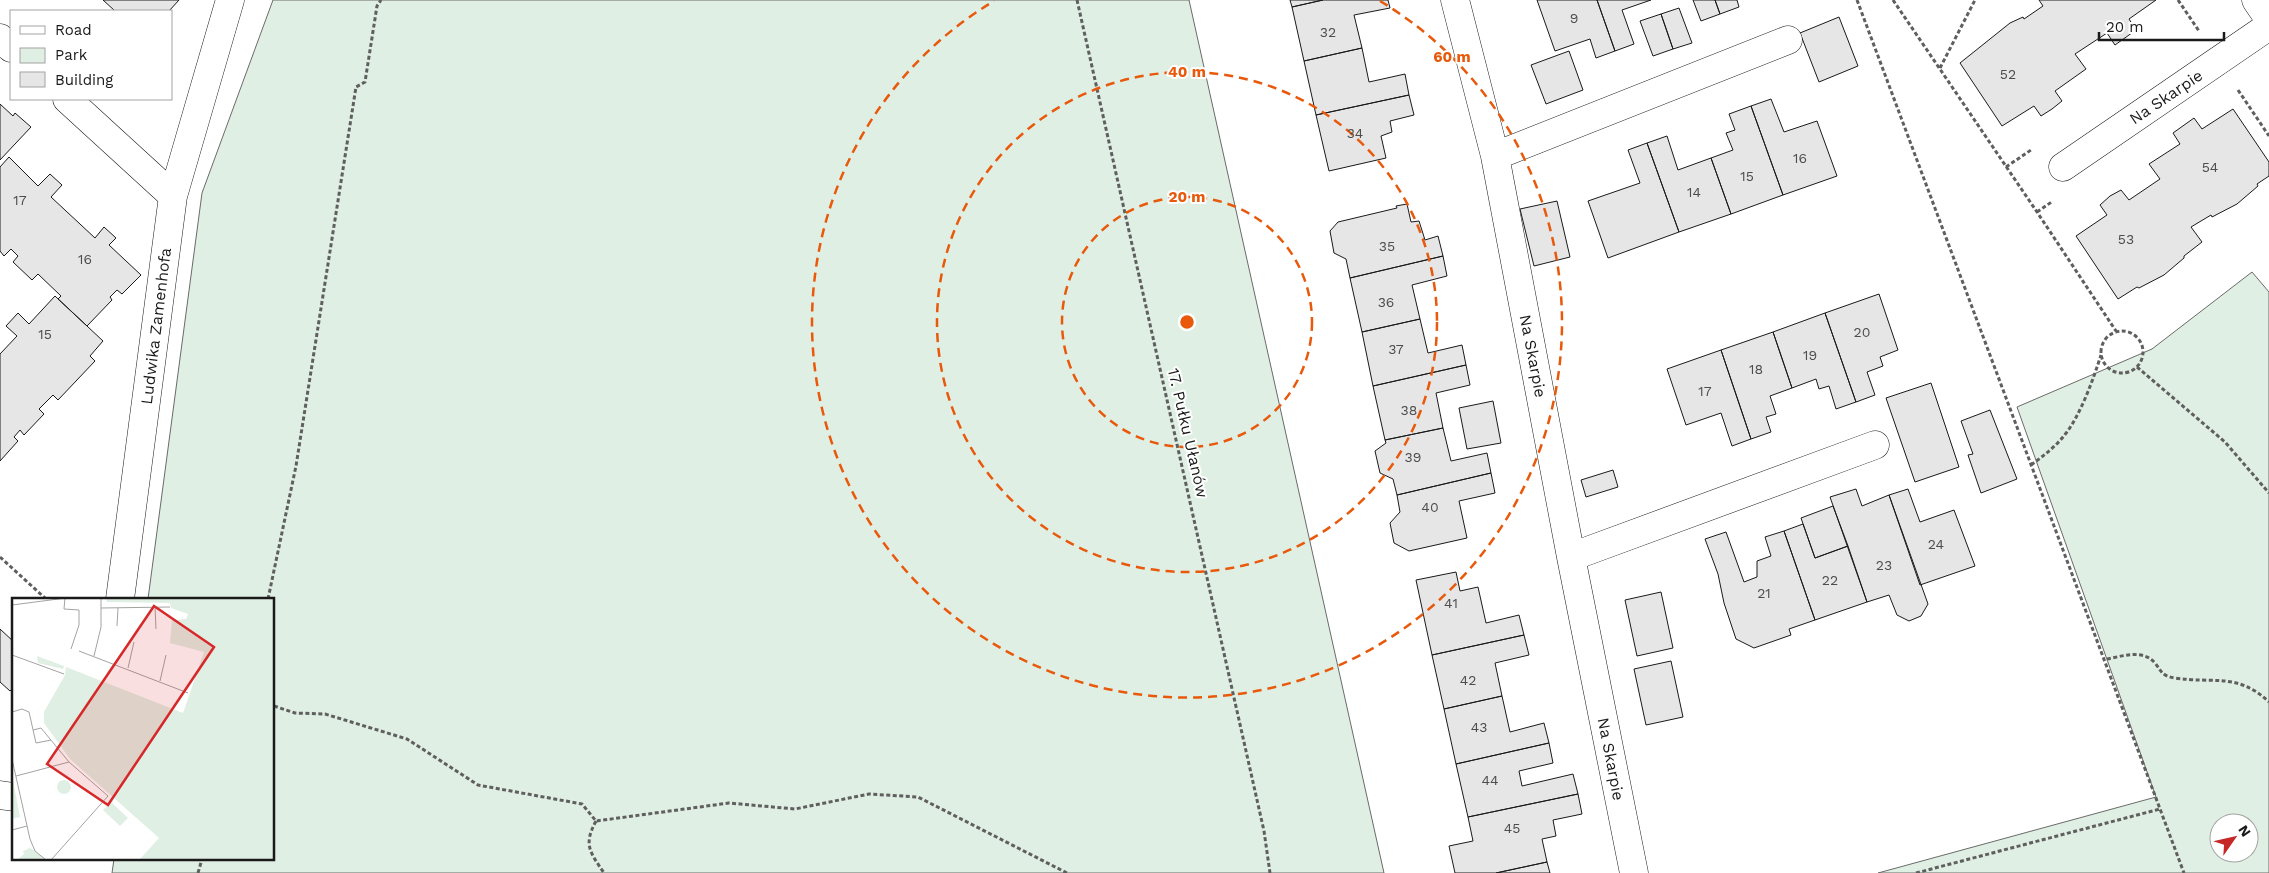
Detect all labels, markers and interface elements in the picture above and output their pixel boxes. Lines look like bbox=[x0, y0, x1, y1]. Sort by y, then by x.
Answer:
legend bbox=[10, 10, 172, 100]
house number: 9 bbox=[1570, 10, 1578, 26]
scale bar bbox=[2099, 10, 2224, 42]
text: 20 m bbox=[2106, 18, 2144, 36]
text: Road bbox=[55, 21, 92, 39]
house number: 32 bbox=[1320, 24, 1336, 40]
text: Park bbox=[55, 46, 88, 64]
text: 60 m bbox=[1433, 48, 1471, 66]
text: 40 m bbox=[1168, 63, 1206, 81]
house number: 52 bbox=[2000, 66, 2016, 82]
street label: Na Skarpie bbox=[2126, 66, 2206, 128]
text: Building bbox=[55, 71, 113, 89]
house number: 34 bbox=[1347, 125, 1363, 141]
house number: 16 bbox=[1793, 150, 1807, 166]
house number: 54 bbox=[2202, 159, 2218, 175]
house number: 15 bbox=[1740, 168, 1754, 184]
house number: 14 bbox=[1687, 184, 1701, 200]
text: 20 m bbox=[1168, 188, 1206, 206]
house number: 17 bbox=[13, 192, 27, 208]
house number: 53 bbox=[2118, 231, 2134, 247]
house number: 35 bbox=[1379, 238, 1395, 254]
street label: Ludwika Zamenhofa bbox=[137, 247, 175, 405]
house number: 16 bbox=[78, 251, 92, 267]
house number: 36 bbox=[1378, 294, 1394, 310]
centre of rings bbox=[1178, 313, 1196, 331]
street label: Na Skarpie bbox=[1516, 313, 1550, 399]
house number: 20 bbox=[1854, 324, 1870, 340]
house number: 15 bbox=[38, 326, 52, 342]
house number: 37 bbox=[1388, 341, 1404, 357]
house number: 19 bbox=[1803, 347, 1817, 363]
house number: 18 bbox=[1749, 361, 1763, 377]
street label: 17. Pułku Ułanów bbox=[1164, 366, 1212, 500]
house number: 17 bbox=[1698, 383, 1712, 399]
house number: 38 bbox=[1401, 402, 1417, 418]
house number: 39 bbox=[1405, 449, 1421, 465]
house number: 40 bbox=[1421, 499, 1439, 515]
house number: 24 bbox=[1928, 536, 1944, 552]
house number: 23 bbox=[1876, 557, 1892, 573]
house number: 22 bbox=[1822, 572, 1838, 588]
house number: 21 bbox=[1757, 585, 1771, 601]
house number: 41 bbox=[1444, 595, 1458, 611]
inset map bbox=[12, 598, 275, 860]
house number: 42 bbox=[1460, 672, 1476, 688]
street label: Na Skarpie bbox=[1594, 716, 1628, 802]
house number: 43 bbox=[1471, 719, 1487, 735]
house number: 44 bbox=[1481, 772, 1499, 788]
north arrow bbox=[2209, 813, 2259, 863]
house number: 45 bbox=[1504, 820, 1520, 836]
text: N bbox=[2235, 822, 2254, 840]

